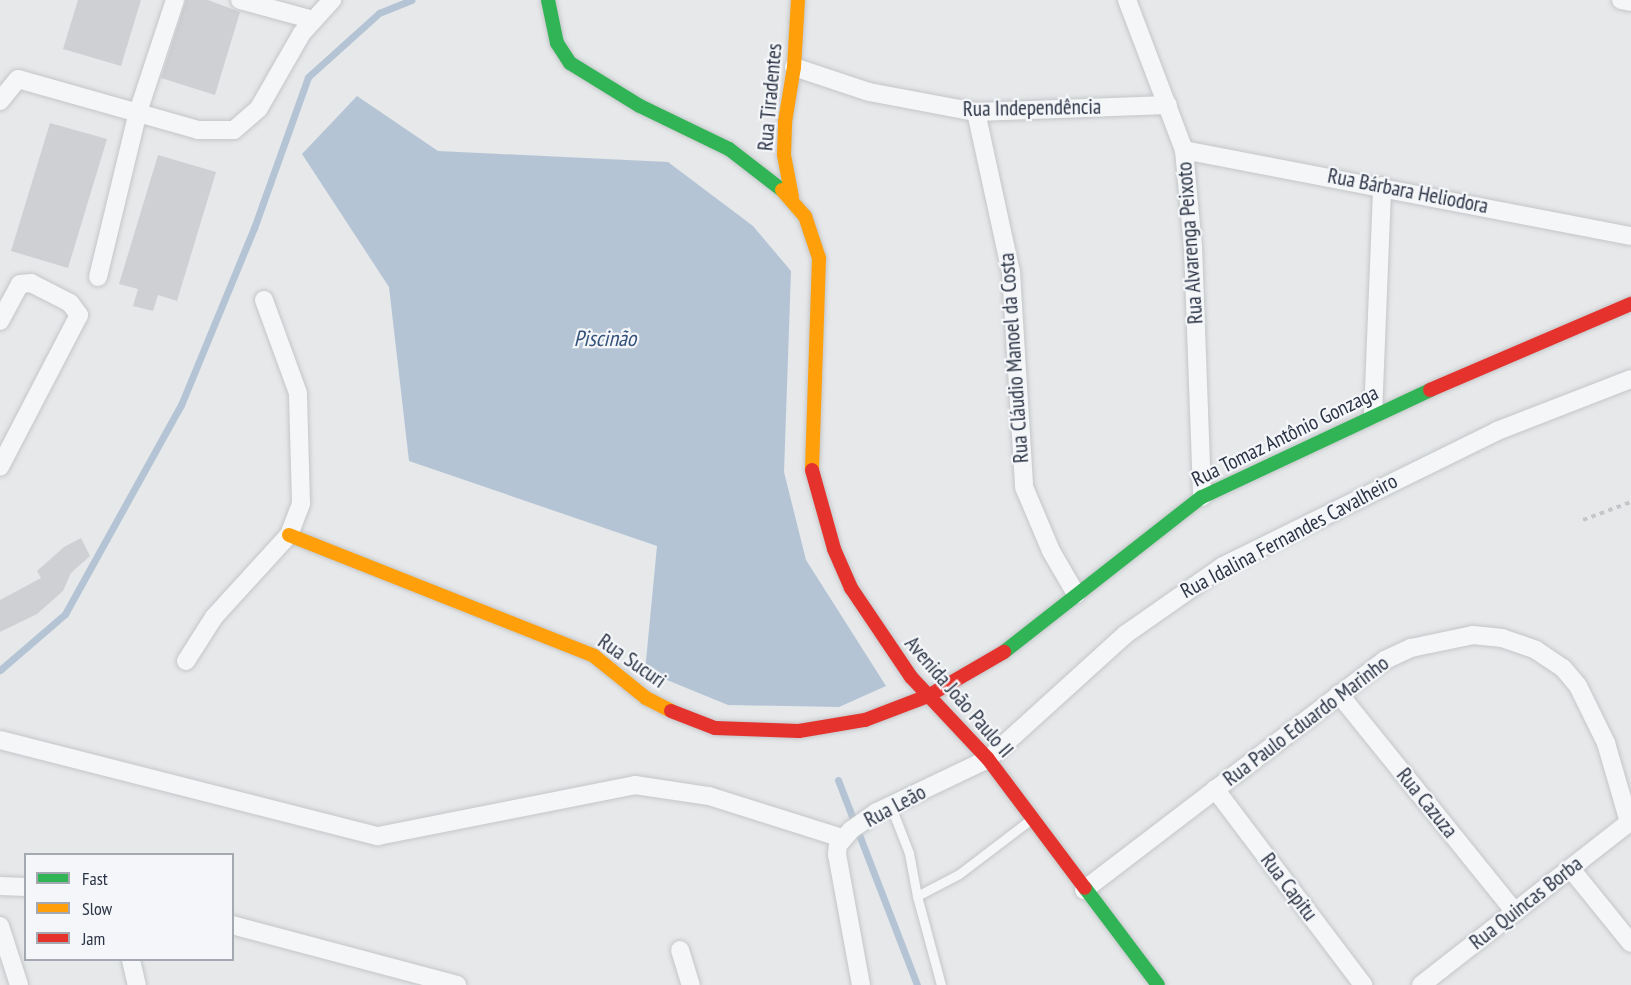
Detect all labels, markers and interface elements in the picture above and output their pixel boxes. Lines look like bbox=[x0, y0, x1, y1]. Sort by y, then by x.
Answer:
street label: Rua Tiradentes bbox=[753, 42, 787, 152]
street label: Rua Independência bbox=[963, 94, 1101, 122]
street label: Rua Alvarenga Peixoto bbox=[1172, 161, 1208, 325]
street label: Rua Bárbara Heliodora bbox=[1326, 163, 1490, 219]
street label: Rua Cláudio Manoel da Costa bbox=[994, 252, 1034, 464]
water label: Piscinão bbox=[574, 326, 636, 352]
street label: Rua Tomaz Antônio Gonzaga bbox=[1187, 380, 1383, 492]
street label: Rua Idalina Fernandes Cavalheiro bbox=[1176, 468, 1402, 604]
street label: Rua Sucuri bbox=[593, 629, 671, 693]
street label: Avenida João Paulo II bbox=[899, 631, 1019, 763]
street label: Rua Paulo Eduardo Marinho bbox=[1218, 651, 1394, 791]
street label: Rua Cazuza bbox=[1391, 763, 1463, 843]
street label: Rua Leão bbox=[860, 779, 930, 833]
street label: Rua Capitu bbox=[1255, 848, 1323, 926]
street label: Rua Quincas Borba bbox=[1465, 851, 1587, 955]
legend bbox=[24, 853, 234, 961]
text: Fast bbox=[82, 867, 108, 890]
text: Slow bbox=[82, 897, 112, 920]
text: Jam bbox=[82, 927, 105, 950]

